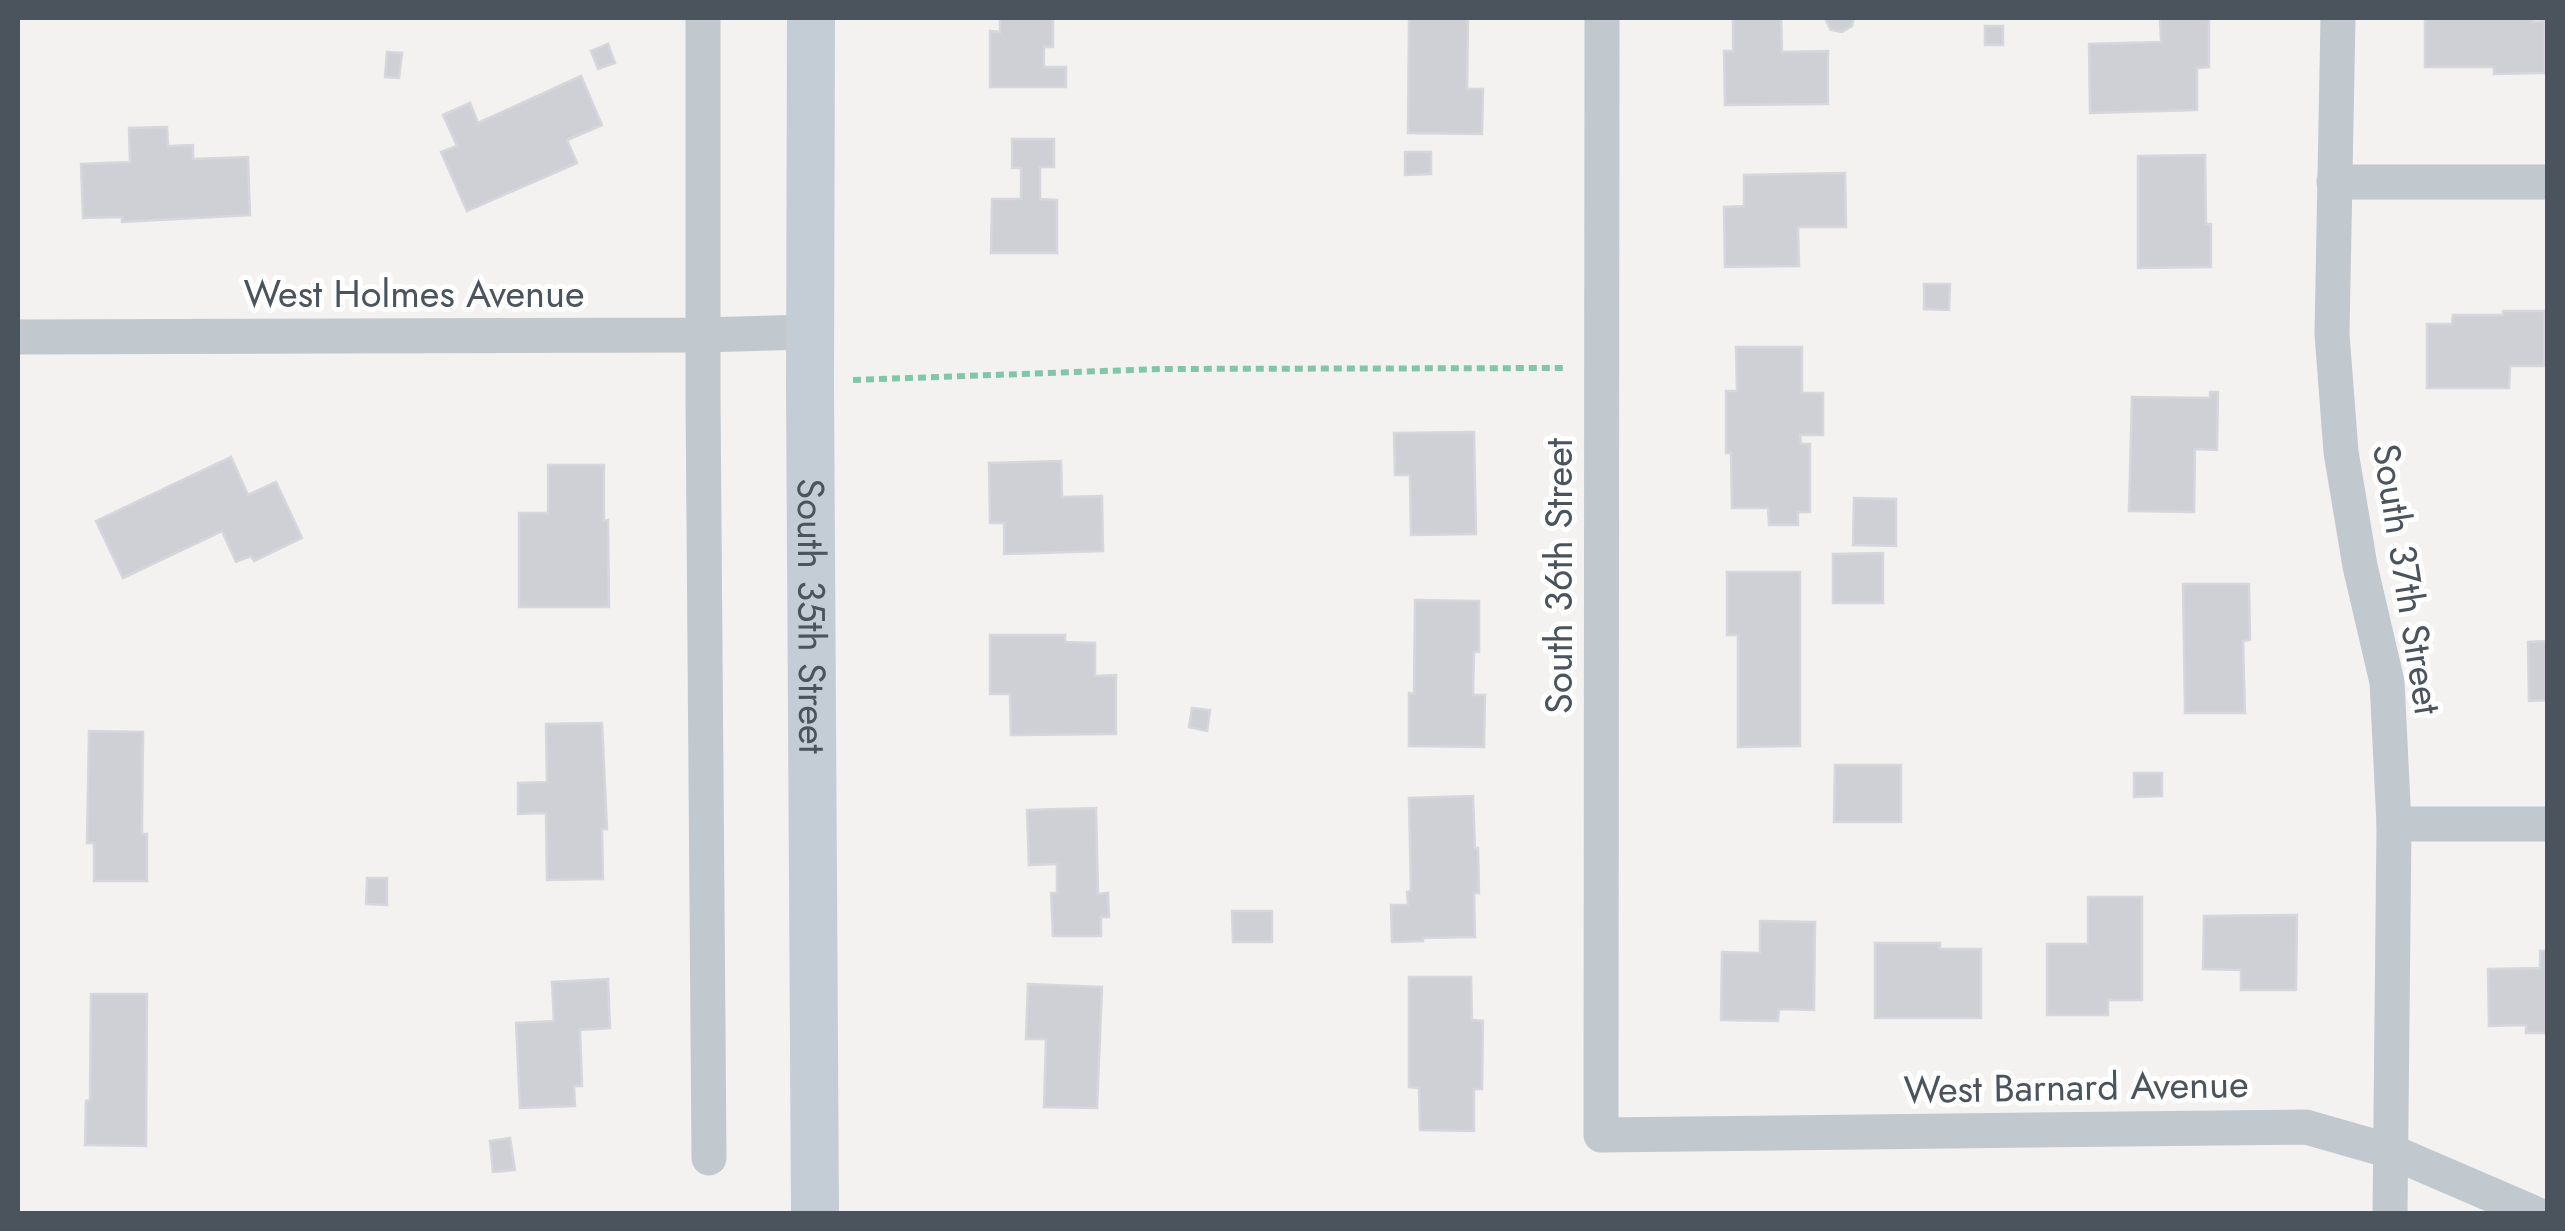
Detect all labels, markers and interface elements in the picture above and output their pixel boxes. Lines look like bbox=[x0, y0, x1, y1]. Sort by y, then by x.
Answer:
street label: West Holmes Avenue bbox=[244, 266, 584, 321]
street label: South 36th Street bbox=[1531, 438, 1586, 714]
street label: South 37th Street bbox=[2359, 440, 2456, 718]
street label: South 35th Street bbox=[784, 478, 840, 754]
street label: West Barnard Avenue bbox=[1903, 1056, 2249, 1117]

